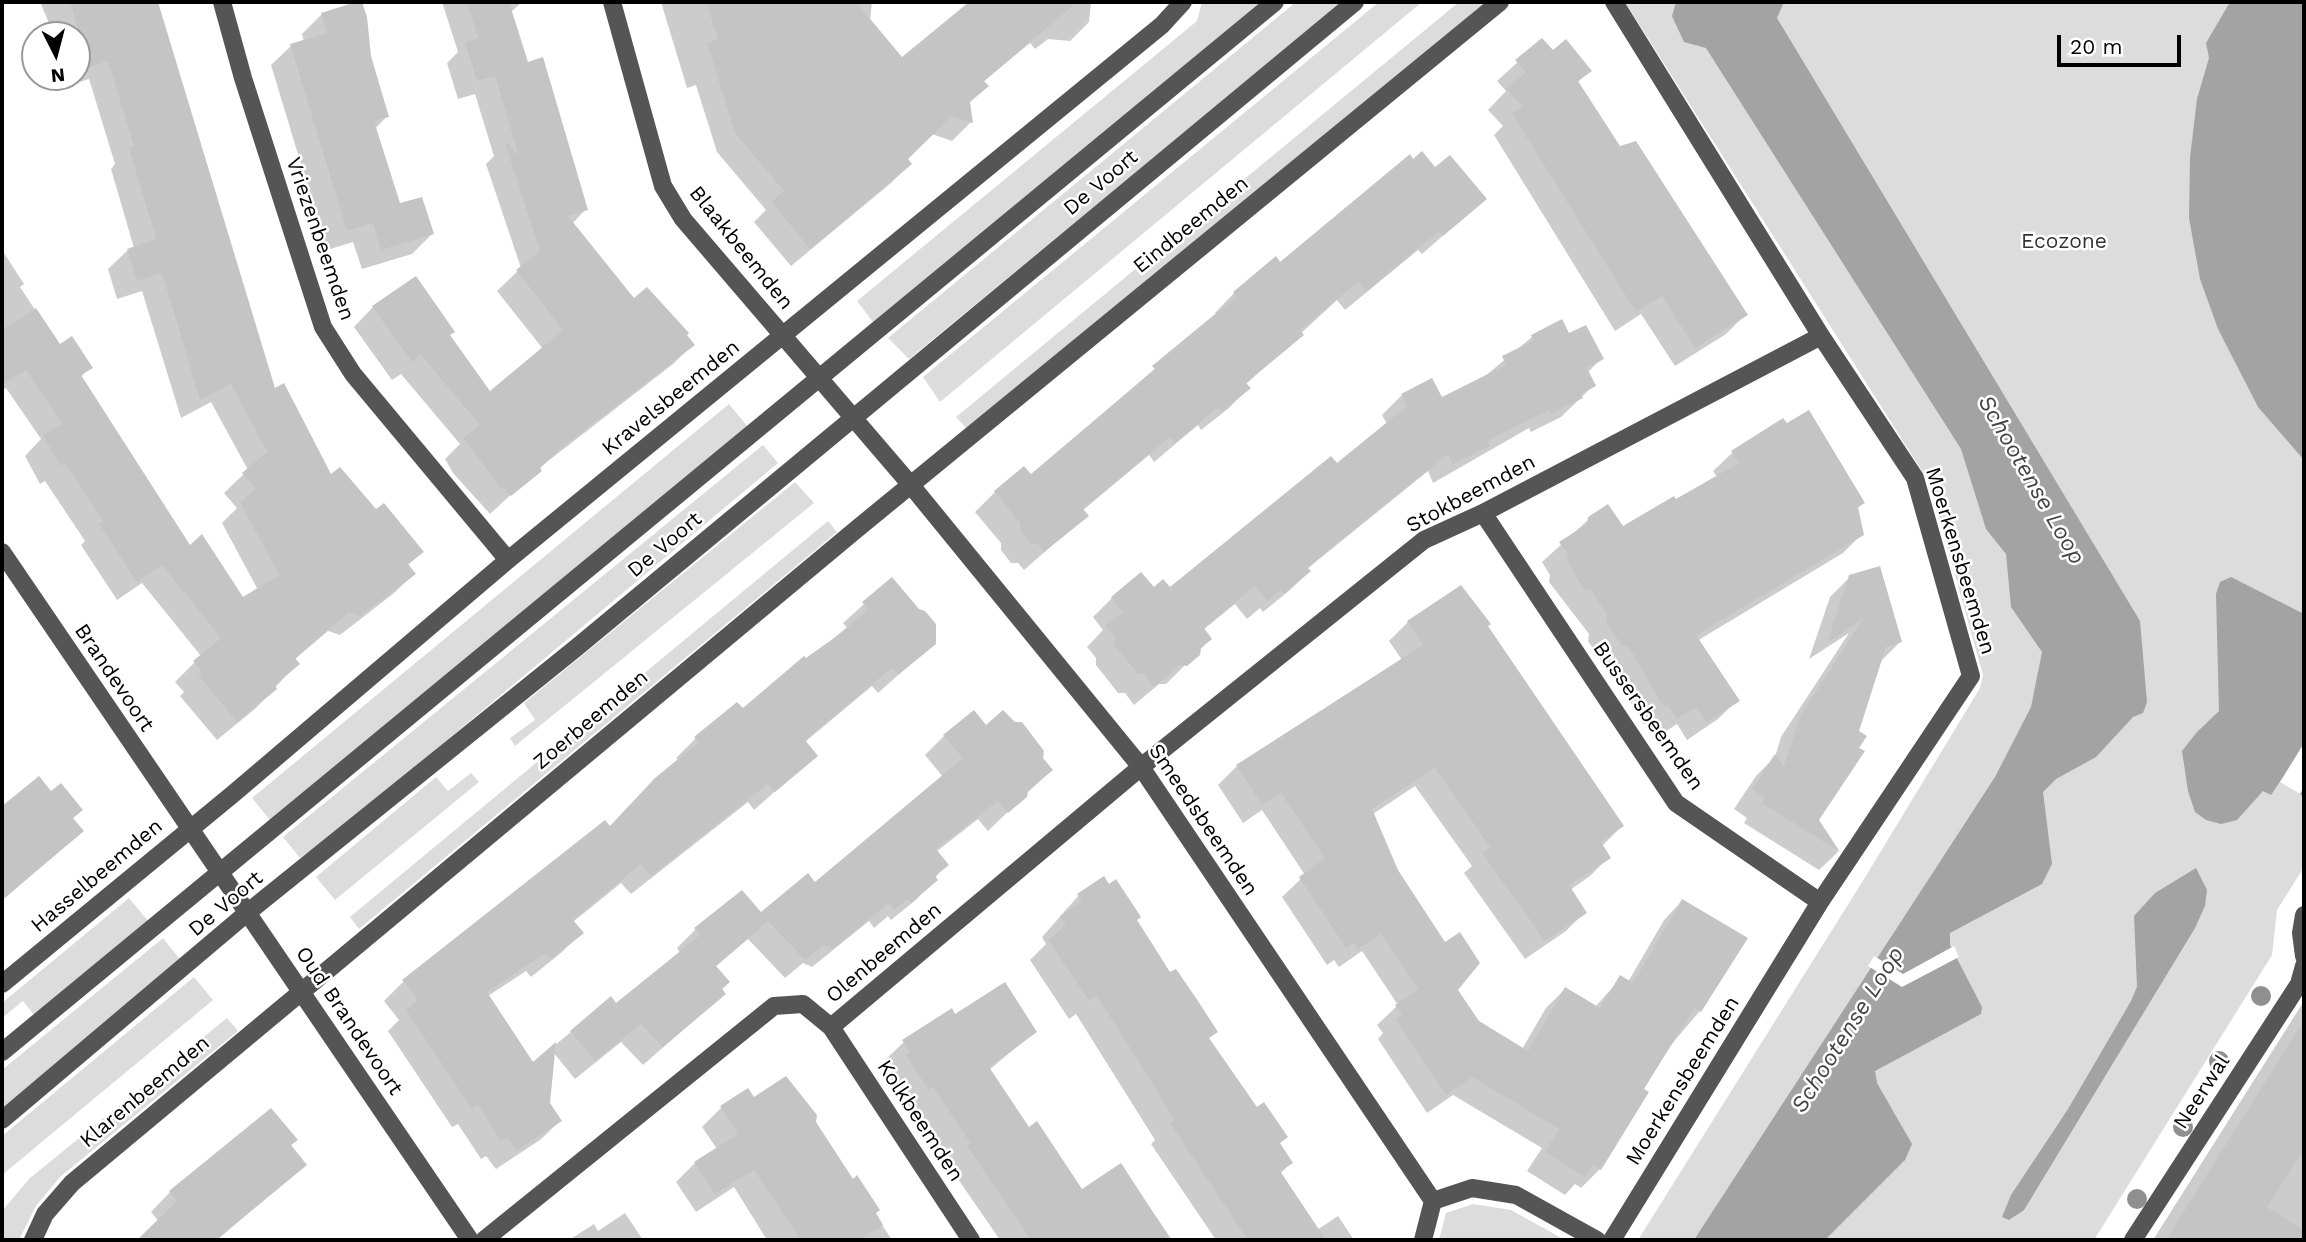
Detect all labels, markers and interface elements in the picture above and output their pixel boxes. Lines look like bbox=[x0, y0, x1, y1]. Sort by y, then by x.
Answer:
north arrow bbox=[21, 21, 91, 91]
scale bar bbox=[2061, 21, 2185, 65]
text: 20 m bbox=[2070, 34, 2122, 59]
text: N bbox=[50, 63, 66, 88]
street label: De Voort bbox=[1059, 145, 1143, 221]
street label: Vriezenbeemden bbox=[280, 154, 360, 324]
street label: Eindbeemden bbox=[1128, 171, 1254, 279]
street label: Blaakbeemden bbox=[684, 181, 798, 315]
park label: Ecozone bbox=[2021, 229, 2107, 255]
street label: Kravelsbeemden bbox=[597, 335, 745, 461]
water label: Schootense Loop bbox=[1971, 390, 2091, 570]
street label: Stokbeemden bbox=[1402, 449, 1540, 539]
street label: Moerkensbeemden bbox=[1920, 464, 2000, 658]
street label: De Voort bbox=[623, 507, 707, 583]
street label: Brandevoort bbox=[69, 619, 159, 737]
street label: Bussersbeemden bbox=[1587, 637, 1709, 795]
street label: Zoerbeemden bbox=[529, 665, 653, 775]
street label: Smeedsbeemden bbox=[1143, 739, 1263, 901]
street label: Hasselbeemden bbox=[26, 814, 168, 938]
street label: De Voort bbox=[184, 866, 268, 942]
street label: Olenbeemden bbox=[821, 897, 947, 1009]
street label: Oud Brandevoort bbox=[290, 942, 408, 1100]
water label: Schootense Loop bbox=[1786, 942, 1910, 1118]
street label: Moerkensbeemden bbox=[1621, 992, 1745, 1170]
street label: Klarenbeemden bbox=[75, 1031, 215, 1153]
street label: Neerwal bbox=[2169, 1050, 2235, 1134]
street label: Kolkbeemden bbox=[871, 1056, 969, 1186]

